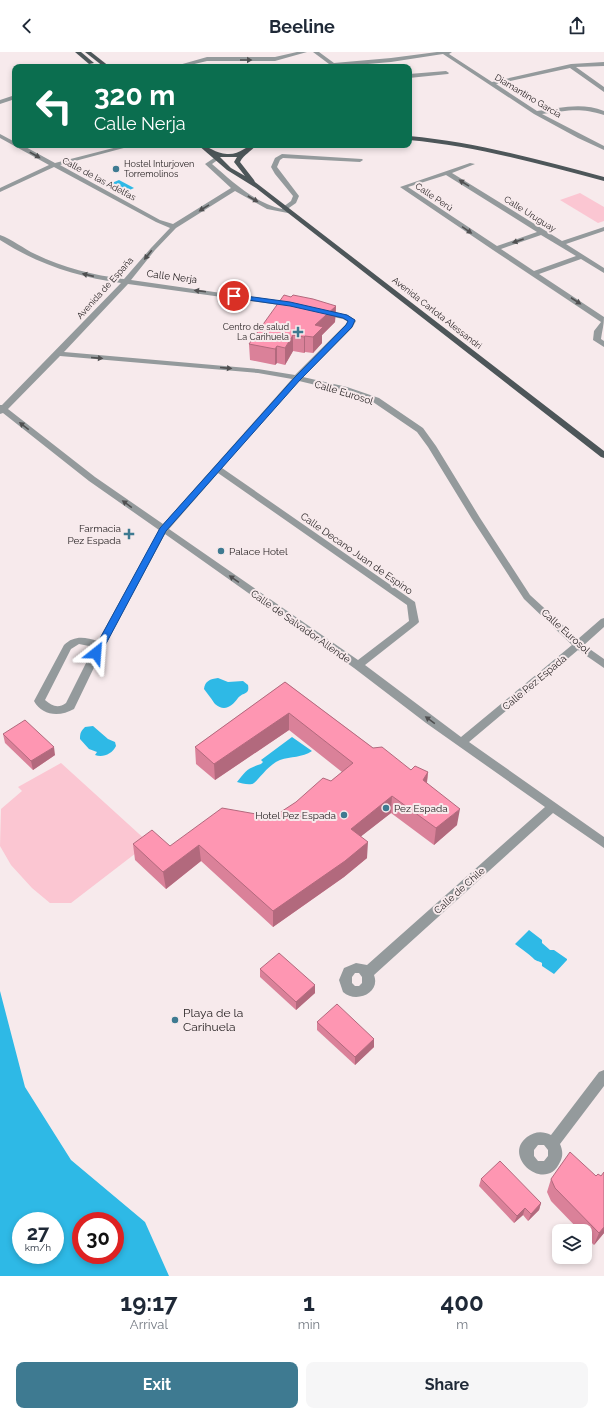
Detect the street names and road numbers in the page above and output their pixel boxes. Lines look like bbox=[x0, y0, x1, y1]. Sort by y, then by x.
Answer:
street label: Diamantino Garcia bbox=[493, 72, 563, 120]
street label: Calle de las Adelfas bbox=[60, 155, 138, 203]
street label: Calle Perú bbox=[413, 181, 455, 213]
street label: Calle Uruguay bbox=[502, 194, 558, 234]
street label: Avenida de España bbox=[75, 255, 135, 321]
street label: Calle Nerja bbox=[146, 268, 198, 285]
street label: Avenida Carlota Alessandri bbox=[390, 275, 484, 351]
street label: Calle Eurosol bbox=[313, 378, 375, 407]
street label: Calle Decano Juan de Espino bbox=[299, 510, 415, 596]
street label: Calle de Salvador Allende bbox=[249, 588, 353, 665]
street label: Calle Eurosol bbox=[539, 607, 592, 656]
street label: Calle Pez Espada bbox=[500, 653, 568, 712]
street label: Calle de Chile bbox=[432, 865, 487, 916]

